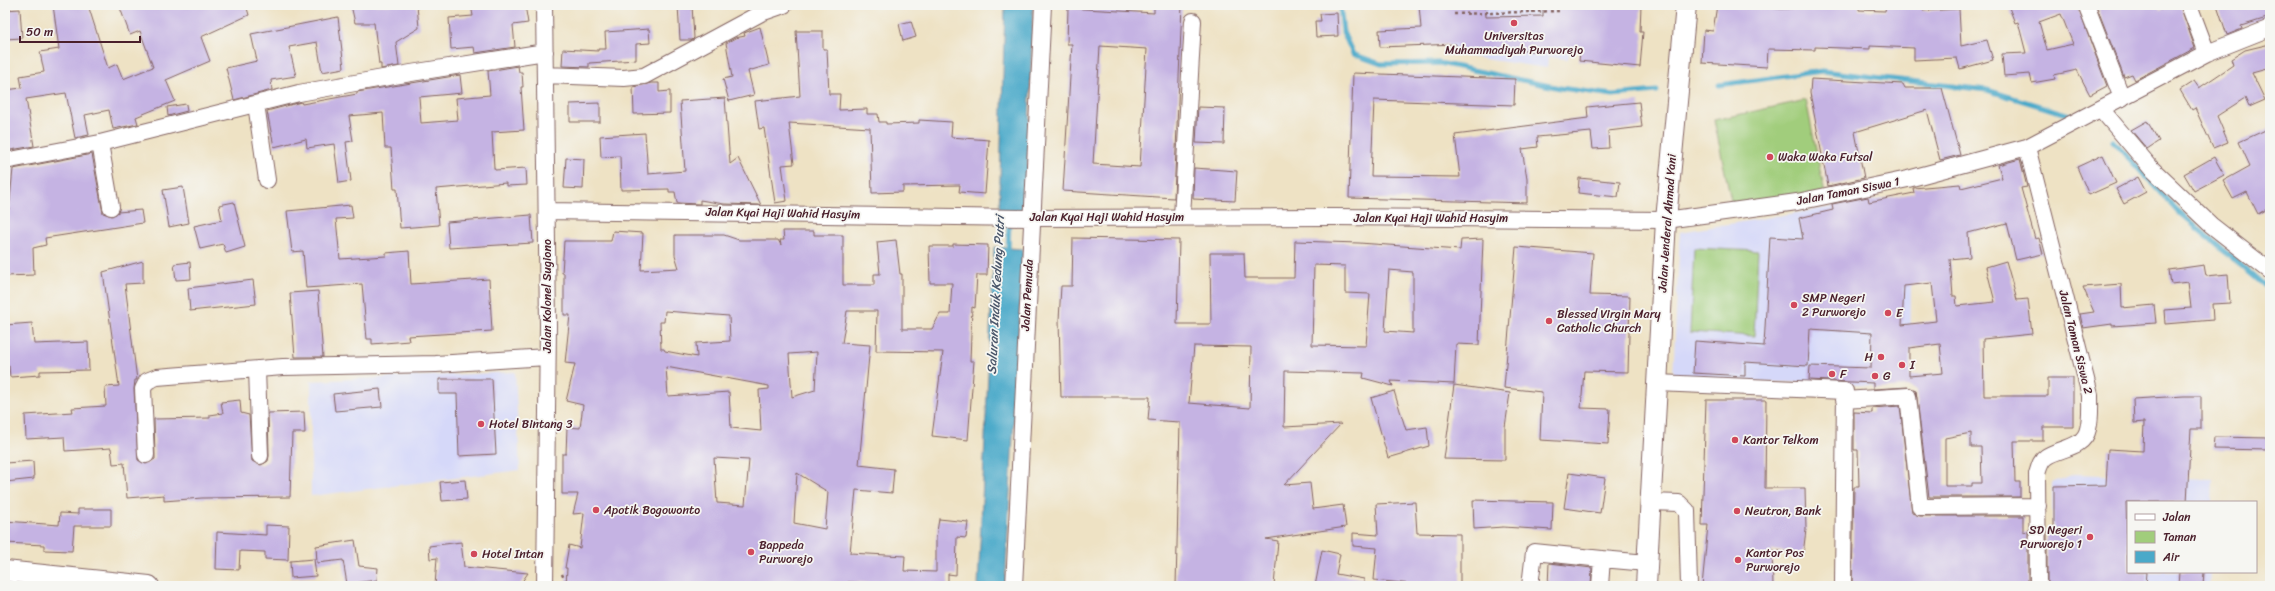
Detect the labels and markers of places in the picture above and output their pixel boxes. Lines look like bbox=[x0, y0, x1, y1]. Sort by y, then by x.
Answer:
marker: Universitas Muhammadiyah Purworejo bbox=[1509, 18, 1519, 28]
place label: Universitas Muhammadiyah Purworejo bbox=[1445, 25, 1583, 61]
place label: Waka Waka Futsal bbox=[1778, 146, 1873, 168]
marker: Waka Waka Futsal bbox=[1765, 152, 1775, 162]
place label: SMP Negeri 2 Purworejo bbox=[1802, 287, 1866, 323]
marker: SMP Negeri 2 Purworejo bbox=[1789, 300, 1799, 310]
place label: E bbox=[1896, 302, 1904, 324]
place label: Blessed Virgin Mary Catholic Church bbox=[1557, 303, 1662, 339]
marker: E bbox=[1883, 308, 1893, 318]
marker: Blessed Virgin Mary Catholic Church bbox=[1544, 316, 1554, 326]
place label: H bbox=[1865, 346, 1874, 368]
marker: H bbox=[1876, 352, 1886, 362]
place label: I bbox=[1909, 354, 1916, 376]
marker: I bbox=[1897, 360, 1907, 370]
place label: F bbox=[1840, 363, 1847, 385]
place label: G bbox=[1883, 365, 1891, 387]
marker: F bbox=[1827, 369, 1837, 379]
marker: G bbox=[1870, 371, 1880, 381]
place label: Hotel Bintang 3 bbox=[489, 413, 573, 435]
marker: Hotel Bintang 3 bbox=[476, 419, 486, 429]
place label: Kantor Telkom bbox=[1743, 429, 1819, 451]
marker: Kantor Telkom bbox=[1730, 435, 1740, 445]
place label: Apotik Bogowonto bbox=[603, 499, 700, 521]
place label: Neutron, Bank bbox=[1745, 500, 1822, 522]
marker: Apotik Bogowonto bbox=[591, 505, 601, 515]
marker: Neutron, Bank bbox=[1732, 506, 1742, 516]
place label: SD Negeri Purworejo 1 bbox=[2020, 519, 2083, 555]
marker: SD Negeri Purworejo 1 bbox=[2085, 532, 2095, 542]
place label: Bappeda Purworejo bbox=[759, 534, 813, 570]
place label: Kantor Pos Purworejo bbox=[1746, 542, 1804, 578]
place label: Hotel Intan bbox=[482, 543, 544, 565]
marker: Bappeda Purworejo bbox=[746, 547, 756, 557]
marker: Hotel Intan bbox=[469, 549, 479, 559]
marker: Kantor Pos Purworejo bbox=[1733, 555, 1743, 565]

